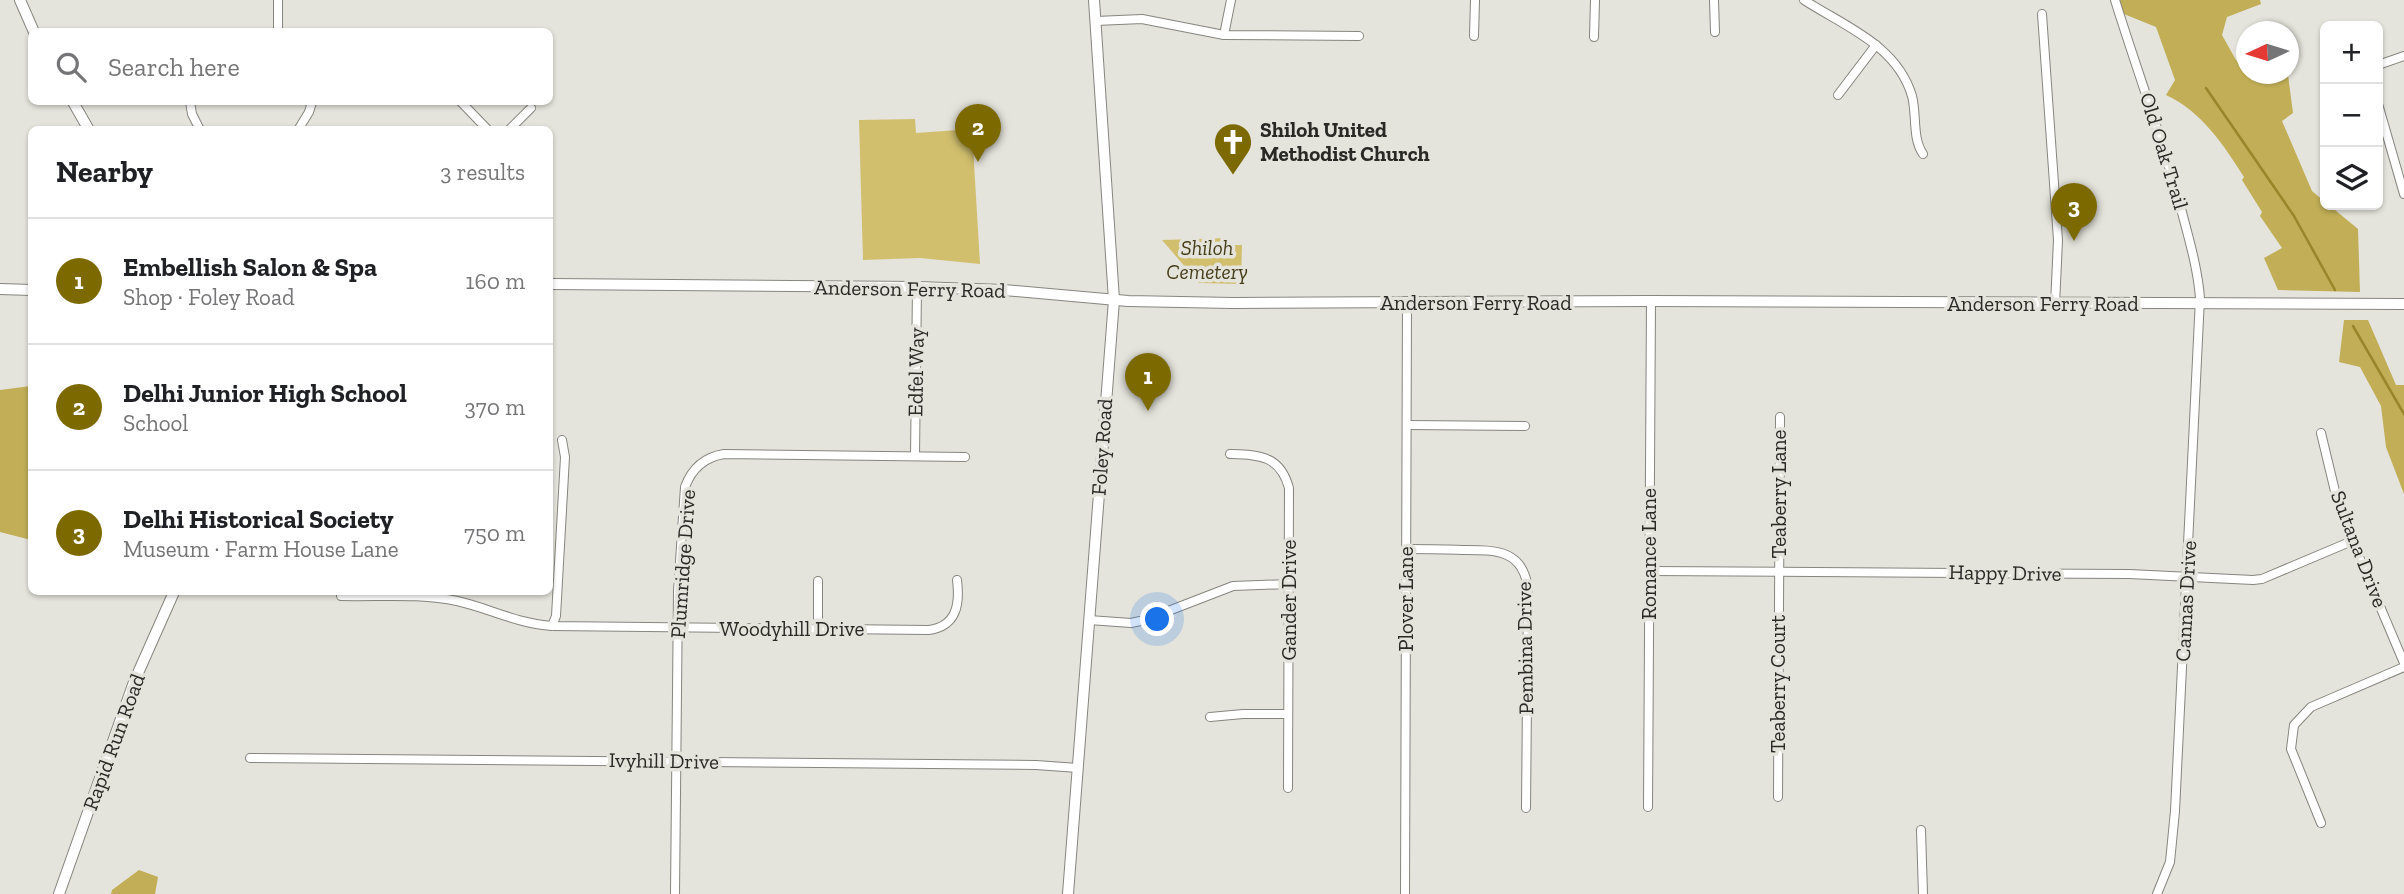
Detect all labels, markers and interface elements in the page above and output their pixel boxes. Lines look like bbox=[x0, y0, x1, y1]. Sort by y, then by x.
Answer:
north arrow bbox=[2236, 21, 2299, 84]
map controls bbox=[2320, 21, 2383, 210]
button: + bbox=[2320, 21, 2383, 84]
search box bbox=[28, 28, 553, 105]
icon: search bbox=[52, 48, 90, 86]
text: Search here bbox=[108, 51, 240, 83]
button: − bbox=[2320, 84, 2383, 147]
street label: Old Oak Trail bbox=[2135, 89, 2194, 213]
pin: 2 bbox=[955, 104, 1001, 162]
place label: Shiloh United Methodist Church bbox=[1260, 117, 1430, 166]
church icon: Shiloh United Methodist Church bbox=[1212, 121, 1254, 176]
button: layers bbox=[2320, 147, 2383, 210]
text: Nearby bbox=[56, 154, 153, 190]
text: 3 results bbox=[440, 158, 525, 186]
pin: 3 bbox=[2051, 183, 2097, 241]
park label: Shiloh Cemetery bbox=[1166, 235, 1248, 284]
text: Embellish Salon & Spa bbox=[123, 251, 377, 283]
text: 1 bbox=[74, 267, 84, 295]
text: 160 m bbox=[466, 267, 525, 295]
street label: Anderson Ferry Road bbox=[814, 274, 1006, 303]
text: Shop · Foley Road bbox=[123, 283, 295, 311]
street label: Anderson Ferry Road bbox=[1380, 290, 1572, 315]
street label: Anderson Ferry Road bbox=[1947, 291, 2139, 316]
street label: Edfel Way bbox=[902, 327, 929, 417]
pin: 1 bbox=[1125, 353, 1171, 411]
text: Delhi Junior High School bbox=[123, 377, 407, 409]
text: 2 bbox=[73, 393, 85, 421]
text: 370 m bbox=[465, 393, 525, 421]
street label: Foley Road bbox=[1086, 397, 1117, 496]
text: School bbox=[123, 409, 188, 437]
street label: Teaberry Lane bbox=[1766, 429, 1791, 558]
street label: Sultana Drive bbox=[2326, 487, 2393, 611]
street label: Plumridge Drive bbox=[665, 488, 700, 639]
street label: Romance Lane bbox=[1636, 488, 1661, 620]
text: Delhi Historical Society bbox=[123, 503, 394, 535]
text: 3 bbox=[73, 519, 85, 547]
text: 750 m bbox=[464, 519, 525, 547]
text: Museum · Farm House Lane bbox=[123, 535, 399, 563]
street label: Gander Drive bbox=[1276, 539, 1301, 660]
street label: Cannas Drive bbox=[2170, 540, 2201, 662]
street label: Plover Lane bbox=[1393, 546, 1418, 652]
street label: Happy Drive bbox=[1948, 559, 2062, 586]
street label: Pembina Drive bbox=[1511, 581, 1538, 715]
your location bbox=[1140, 602, 1174, 636]
street label: Teaberry Court bbox=[1765, 615, 1790, 753]
street label: Woodyhill Drive bbox=[720, 616, 865, 641]
street label: Rapid Run Road bbox=[77, 670, 150, 814]
street label: Ivyhill Drive bbox=[609, 747, 719, 774]

